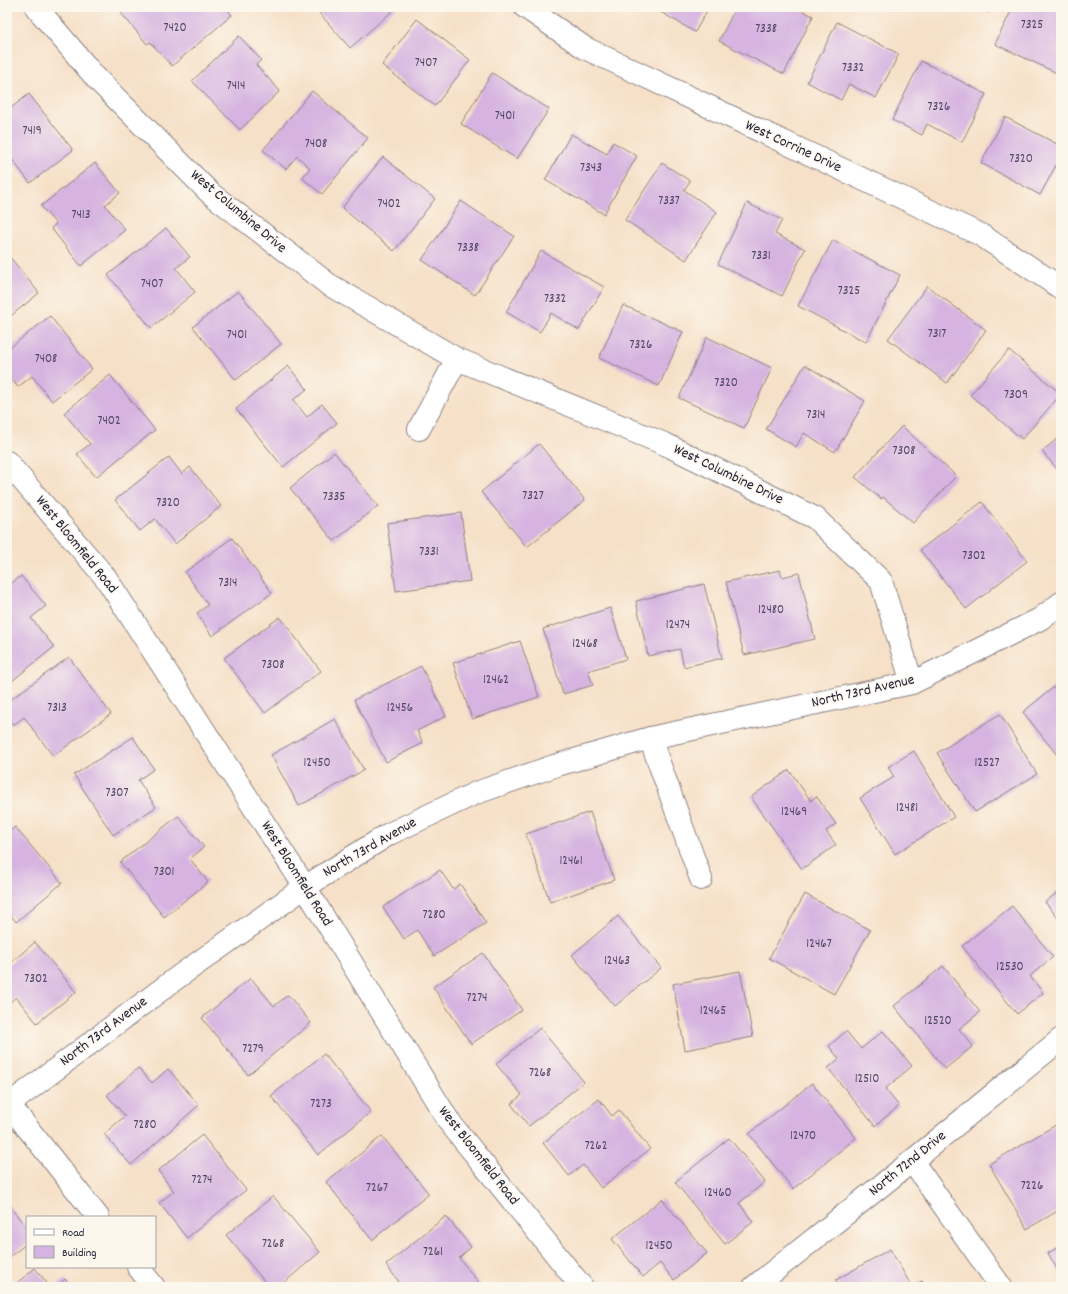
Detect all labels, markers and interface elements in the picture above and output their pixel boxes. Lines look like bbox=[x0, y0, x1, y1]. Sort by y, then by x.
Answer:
house number: 7325 bbox=[1021, 16, 1043, 35]
house number: 7420 bbox=[163, 19, 187, 38]
house number: 7338 bbox=[755, 20, 777, 39]
house number: 7407 bbox=[415, 54, 437, 73]
house number: 7332 bbox=[842, 59, 864, 78]
house number: 7414 bbox=[227, 77, 245, 96]
house number: 7326 bbox=[928, 98, 950, 117]
house number: 7401 bbox=[495, 107, 515, 126]
street label: West Corrine Drive bbox=[741, 115, 845, 179]
house number: 7419 bbox=[22, 122, 42, 141]
house number: 7408 bbox=[305, 135, 327, 154]
house number: 7320 bbox=[1009, 150, 1033, 169]
house number: 7343 bbox=[580, 159, 602, 178]
street label: West Columbine Drive bbox=[185, 165, 291, 259]
house number: 7337 bbox=[658, 192, 680, 211]
house number: 7402 bbox=[377, 195, 401, 214]
house number: 7413 bbox=[72, 206, 91, 225]
house number: 7338 bbox=[457, 239, 479, 258]
house number: 7331 bbox=[751, 247, 771, 266]
house number: 7407 bbox=[141, 275, 163, 294]
house number: 7325 bbox=[838, 282, 860, 301]
house number: 7332 bbox=[544, 290, 566, 309]
house number: 7317 bbox=[928, 325, 946, 344]
house number: 7401 bbox=[227, 326, 247, 345]
house number: 7326 bbox=[630, 336, 652, 355]
house number: 7408 bbox=[35, 350, 57, 369]
house number: 7320 bbox=[714, 374, 738, 393]
house number: 7309 bbox=[1004, 386, 1028, 405]
house number: 7314 bbox=[807, 406, 826, 425]
house number: 7402 bbox=[97, 412, 121, 431]
street label: West Columbine Drive bbox=[669, 439, 787, 511]
house number: 7308 bbox=[892, 442, 916, 461]
house number: 7327 bbox=[522, 487, 544, 506]
house number: 7335 bbox=[323, 488, 345, 507]
street label: West Bloomfield Road bbox=[30, 491, 122, 599]
house number: 7320 bbox=[156, 494, 180, 513]
house number: 7331 bbox=[419, 543, 439, 562]
house number: 7302 bbox=[962, 547, 986, 566]
house number: 7314 bbox=[219, 574, 238, 593]
house number: 12480 bbox=[758, 601, 784, 620]
house number: 12474 bbox=[666, 616, 690, 635]
house number: 12468 bbox=[572, 635, 598, 654]
house number: 7308 bbox=[261, 656, 285, 675]
street label: North 73rd Avenue bbox=[809, 669, 917, 715]
house number: 12462 bbox=[483, 671, 509, 690]
house number: 7313 bbox=[47, 699, 67, 718]
house number: 12456 bbox=[387, 699, 413, 718]
house number: 12450 bbox=[303, 754, 331, 773]
house number: 12527 bbox=[974, 754, 1000, 773]
house number: 7307 bbox=[106, 784, 128, 803]
house number: 12481 bbox=[896, 799, 918, 818]
house number: 12469 bbox=[781, 803, 807, 822]
street label: North 73rd Avenue bbox=[319, 812, 421, 884]
street label: West Bloomfield Road bbox=[255, 817, 337, 931]
house number: 12461 bbox=[559, 852, 583, 871]
house number: 7301 bbox=[154, 863, 174, 882]
house number: 7280 bbox=[423, 906, 445, 925]
house number: 12467 bbox=[806, 935, 832, 954]
house number: 12463 bbox=[604, 952, 630, 971]
house number: 12530 bbox=[996, 958, 1024, 977]
house number: 7302 bbox=[24, 970, 48, 989]
house number: 7274 bbox=[466, 989, 488, 1008]
street label: North 73rd Avenue bbox=[55, 991, 153, 1072]
house number: 12465 bbox=[700, 1002, 726, 1021]
house number: 12520 bbox=[924, 1012, 952, 1031]
house number: 7279 bbox=[242, 1040, 264, 1059]
house number: 7268 bbox=[529, 1064, 551, 1083]
house number: 12510 bbox=[855, 1070, 879, 1089]
house number: 7273 bbox=[310, 1095, 332, 1114]
street label: West Bloomfield Road bbox=[432, 1102, 524, 1210]
house number: 7280 bbox=[134, 1116, 156, 1135]
street label: North 72nd Drive bbox=[865, 1126, 952, 1202]
house number: 12470 bbox=[790, 1127, 816, 1146]
house number: 7262 bbox=[585, 1137, 607, 1156]
house number: 7274 bbox=[191, 1171, 213, 1190]
house number: 7226 bbox=[1021, 1177, 1043, 1196]
house number: 7267 bbox=[366, 1179, 388, 1198]
house number: 12460 bbox=[704, 1184, 732, 1203]
legend bbox=[26, 1216, 156, 1268]
text: Road bbox=[62, 1225, 84, 1242]
house number: 7268 bbox=[262, 1235, 284, 1254]
house number: 12450 bbox=[645, 1237, 673, 1256]
house number: 7261 bbox=[423, 1243, 443, 1262]
text: Building bbox=[62, 1245, 97, 1262]

